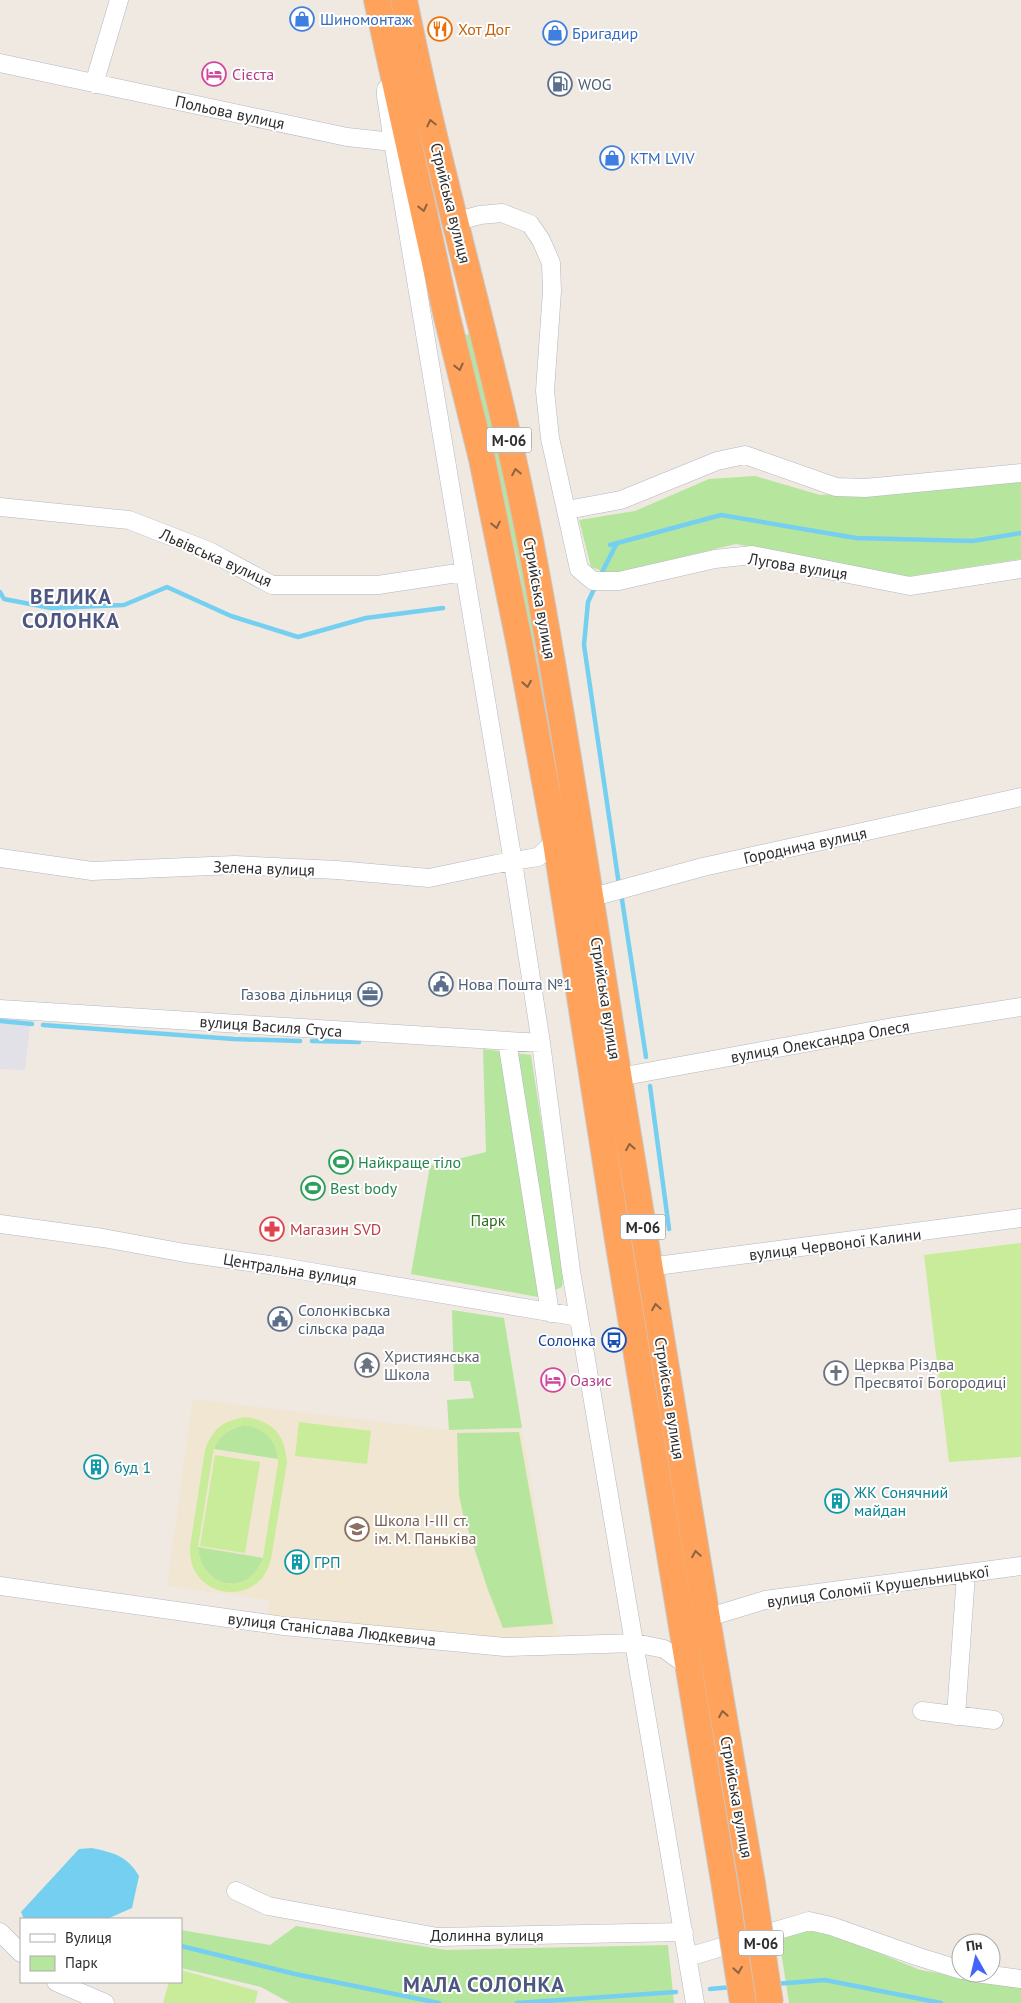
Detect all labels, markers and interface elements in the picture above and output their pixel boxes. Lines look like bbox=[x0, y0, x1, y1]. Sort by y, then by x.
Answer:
shop icon: Шиномонтаж bbox=[289, 6, 315, 32]
place label: Шиномонтаж bbox=[320, 9, 413, 29]
restaurant icon: Хот Дог bbox=[427, 16, 453, 42]
place label: Хот Дог bbox=[458, 19, 510, 39]
shop icon: Бригадир bbox=[542, 20, 568, 46]
place label: Бригадир bbox=[572, 23, 638, 43]
hotel icon: Сієста bbox=[201, 61, 227, 87]
place label: Сієста bbox=[232, 64, 274, 84]
fuel station icon: WOG bbox=[547, 71, 573, 97]
place label: WOG bbox=[578, 74, 612, 94]
street label: Польова вулиця bbox=[173, 91, 287, 133]
one-way arrow bbox=[426, 119, 437, 128]
street label: Стрийська вулиця bbox=[426, 141, 476, 265]
shop icon: KTM LVIV bbox=[599, 145, 625, 171]
place label: KTM LVIV bbox=[630, 148, 695, 168]
one-way arrow bbox=[417, 204, 427, 213]
one-way arrow bbox=[453, 362, 464, 371]
road number: М-06 bbox=[486, 428, 532, 452]
one-way arrow bbox=[511, 468, 522, 476]
one-way arrow bbox=[490, 521, 500, 529]
street label: Львівська вулиця bbox=[156, 523, 275, 591]
street label: Стрийська вулиця bbox=[519, 535, 561, 661]
street label: Лугова вулиця bbox=[746, 548, 849, 584]
district label: ВЕЛИКА СОЛОНКА bbox=[22, 583, 120, 634]
one-way arrow bbox=[522, 680, 532, 689]
street label: Городнича вулиця bbox=[742, 822, 868, 868]
street label: Зелена вулиця bbox=[213, 856, 315, 880]
street label: Стрийська вулиця bbox=[586, 935, 626, 1061]
public building icon: Нова Пошта №1 bbox=[428, 971, 454, 997]
place label: Нова Пошта №1 bbox=[458, 974, 572, 994]
office icon: Газова дільниця bbox=[357, 981, 383, 1007]
place label: Газова дільниця bbox=[241, 984, 352, 1004]
street label: вулиця Василя Стуса bbox=[199, 1011, 343, 1041]
street label: вулиця Олександра Олеся bbox=[729, 1015, 911, 1067]
one-way arrow bbox=[625, 1142, 635, 1151]
sports icon: Найкраще тіло bbox=[328, 1149, 354, 1175]
place label: Найкраще тіло bbox=[358, 1152, 461, 1172]
sports icon: Best body bbox=[300, 1175, 326, 1201]
place label: Best body bbox=[330, 1178, 398, 1198]
park label: Парк bbox=[471, 1210, 506, 1230]
road number: М-06 bbox=[620, 1214, 666, 1240]
pharmacy icon: Магазин SVD bbox=[259, 1216, 285, 1242]
place label: Магазин SVD bbox=[290, 1219, 381, 1239]
street label: вулиця Червоної Калини bbox=[748, 1224, 922, 1264]
street label: Центральна вулиця bbox=[222, 1249, 358, 1289]
place label: Солонківська сільска рада bbox=[298, 1300, 390, 1338]
one-way arrow bbox=[651, 1303, 661, 1312]
public building icon: Солонківська сільска рада bbox=[267, 1306, 293, 1332]
bus stop icon: Солонка bbox=[601, 1327, 627, 1353]
place label: Солонка bbox=[538, 1330, 596, 1350]
street label: Стрийська вулиця bbox=[650, 1335, 690, 1461]
place label: Християнська Школа bbox=[384, 1346, 480, 1384]
temple icon: Християнська Школа bbox=[354, 1352, 380, 1378]
place label: Церква Різдва Пресвятої Богородиці bbox=[854, 1354, 1007, 1392]
church icon: Церква Різдва Пресвятої Богородиці bbox=[823, 1360, 849, 1386]
hotel icon: Оазис bbox=[540, 1367, 566, 1393]
place label: Оазис bbox=[570, 1370, 612, 1390]
building icon: буд 1 bbox=[83, 1454, 109, 1480]
place label: буд 1 bbox=[114, 1457, 151, 1477]
place label: ЖК Сонячний майдан bbox=[853, 1482, 948, 1520]
building icon: ЖК Сонячний майдан bbox=[824, 1488, 850, 1514]
place label: Школа І-ІІІ ст. ім. М. Паньківа bbox=[374, 1510, 477, 1548]
school or university icon: Школа І-ІІІ ст. ім. М. Паньківа bbox=[344, 1516, 370, 1542]
building icon: ГРП bbox=[284, 1549, 310, 1575]
one-way arrow bbox=[691, 1550, 702, 1558]
place label: ГРП bbox=[314, 1552, 341, 1572]
street label: вулиця Соломії Крушельницької bbox=[765, 1560, 991, 1612]
street label: вулиця Станіслава Людкевича bbox=[227, 1608, 437, 1650]
one-way arrow bbox=[718, 1710, 728, 1719]
street label: Стрийська вулиця bbox=[716, 1734, 758, 1860]
legend bbox=[20, 1918, 182, 1983]
street label: Долинна вулиця bbox=[430, 1925, 544, 1945]
text: Вулиця bbox=[65, 1928, 112, 1947]
road number: М-06 bbox=[738, 1930, 784, 1956]
north arrow bbox=[951, 1933, 1001, 1983]
text: Пн bbox=[965, 1935, 984, 1955]
text: Парк bbox=[65, 1953, 98, 1972]
one-way arrow bbox=[732, 1966, 743, 1974]
district label: МАЛА СОЛОНКА bbox=[403, 1971, 565, 1998]

